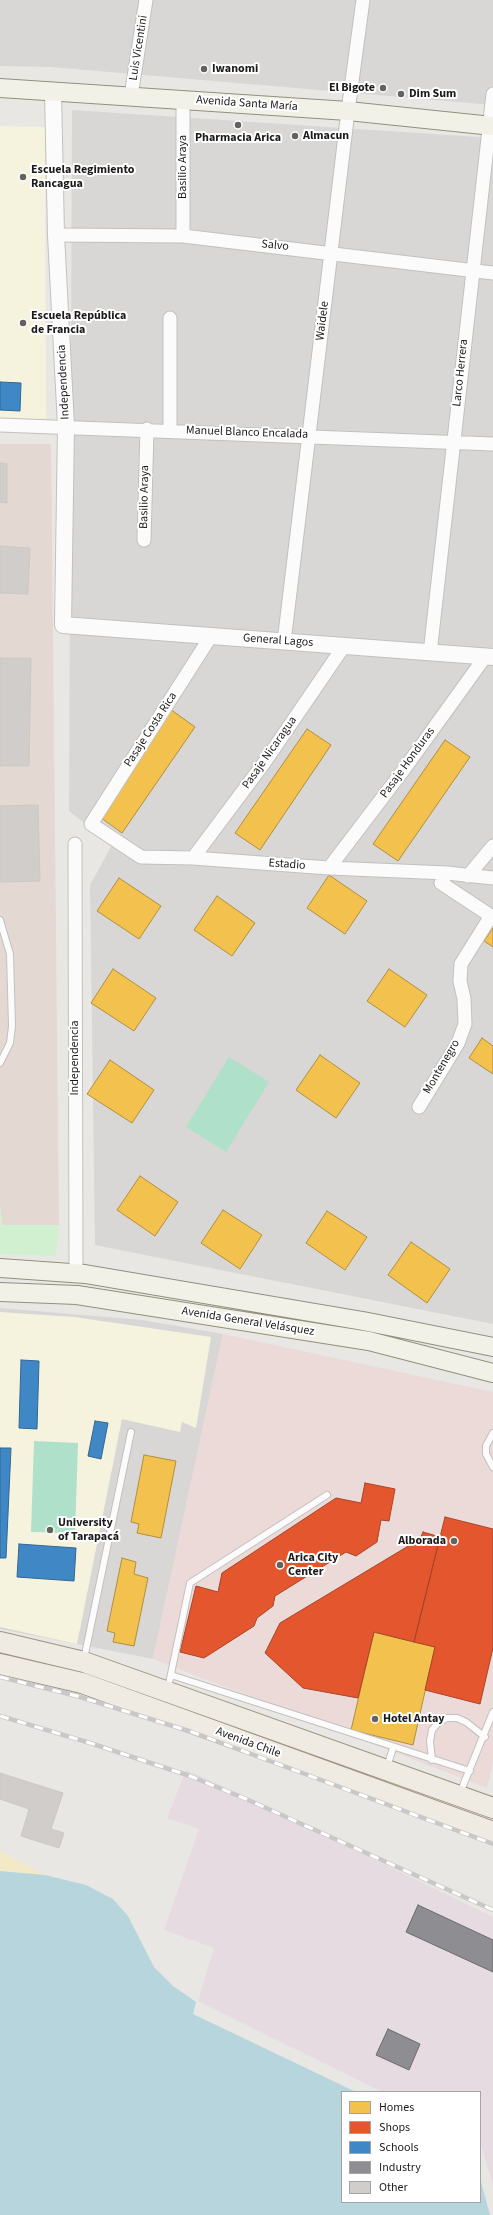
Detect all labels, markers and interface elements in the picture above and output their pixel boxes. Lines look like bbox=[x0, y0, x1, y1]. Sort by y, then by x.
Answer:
street label: Luis Vicentini bbox=[127, 14, 151, 82]
place label: Iwanomi bbox=[212, 62, 258, 76]
marker: Iwanomi bbox=[199, 64, 209, 74]
place label: El Bigote bbox=[329, 81, 375, 95]
marker: El Bigote bbox=[378, 83, 388, 93]
place label: Dim Sum bbox=[409, 87, 456, 101]
marker: Dim Sum bbox=[396, 89, 406, 99]
street label: Avenida Santa María bbox=[196, 93, 298, 115]
marker: Pharmacia Arica bbox=[233, 120, 243, 130]
place label: Almacun bbox=[303, 129, 349, 143]
place label: Pharmacia Arica bbox=[195, 131, 281, 145]
marker: Almacun bbox=[290, 131, 300, 141]
street label: Basilio Araya bbox=[176, 135, 190, 199]
place label: Escuela Regimiento Rancagua bbox=[31, 163, 134, 191]
marker: Escuela Regimiento Rancagua bbox=[18, 172, 28, 182]
street label: Salvo bbox=[261, 237, 289, 255]
street label: Waidele bbox=[313, 300, 333, 342]
place label: Escuela República de Francia bbox=[31, 309, 126, 337]
marker: Escuela República de Francia bbox=[18, 318, 28, 328]
street label: Larco Herrera bbox=[450, 338, 472, 408]
street label: Independencia bbox=[55, 344, 73, 420]
street label: Manuel Blanco Encalada bbox=[186, 424, 308, 442]
street label: Basilio Araya bbox=[137, 465, 153, 529]
street label: General Lagos bbox=[242, 631, 314, 651]
street label: Pasaje Costa Rica bbox=[121, 690, 181, 770]
street label: Pasaje Nicaragua bbox=[240, 714, 300, 792]
street label: Pasaje Honduras bbox=[378, 725, 438, 801]
street label: Estadio bbox=[268, 857, 306, 873]
street label: Independencia bbox=[68, 1020, 82, 1096]
street label: Montenegro bbox=[421, 1037, 463, 1097]
street label: Avenida General Velásquez bbox=[181, 1304, 315, 1340]
place label: University of Tarapacá bbox=[58, 1516, 119, 1544]
marker: University of Tarapacá bbox=[45, 1525, 55, 1535]
place label: Alborada bbox=[398, 1534, 446, 1548]
marker: Alborada bbox=[449, 1536, 459, 1546]
place label: Arica City Center bbox=[288, 1551, 338, 1579]
marker: Arica City Center bbox=[275, 1560, 285, 1570]
place label: Hotel Antay bbox=[383, 1712, 445, 1726]
marker: Hotel Antay bbox=[370, 1714, 380, 1724]
street label: Avenida Chile bbox=[214, 1725, 282, 1761]
legend bbox=[341, 2091, 481, 2203]
text: Homes bbox=[379, 2099, 414, 2116]
text: Shops bbox=[379, 2119, 410, 2136]
text: Schools bbox=[379, 2139, 419, 2156]
text: Industry bbox=[379, 2159, 421, 2176]
text: Other bbox=[379, 2179, 408, 2196]

